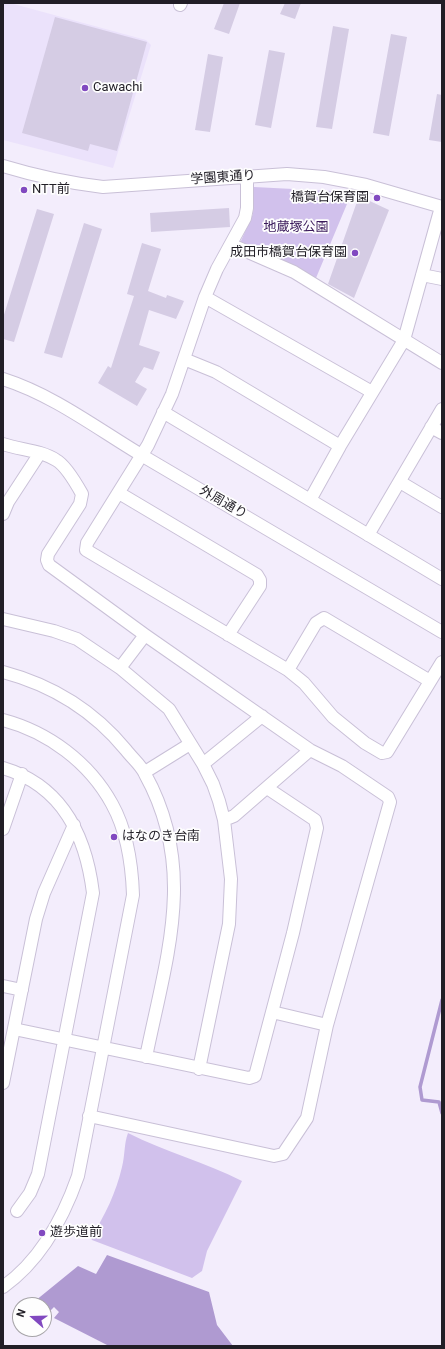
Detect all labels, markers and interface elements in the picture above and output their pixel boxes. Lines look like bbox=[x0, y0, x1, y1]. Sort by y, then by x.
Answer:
place label: Cawachi bbox=[93, 80, 142, 96]
marker: Cawachi bbox=[80, 83, 90, 93]
street label: 学園東通り bbox=[190, 168, 256, 188]
place label: NTT前 bbox=[32, 182, 70, 198]
marker: NTT前 bbox=[19, 185, 29, 195]
place label: 橋賀台保育園 bbox=[291, 190, 369, 206]
marker: 橋賀台保育園 bbox=[372, 193, 382, 203]
park label: 地蔵塚公園 bbox=[264, 220, 328, 236]
place label: 成田市橋賀台保育園 bbox=[230, 245, 347, 261]
marker: 成田市橋賀台保育園 bbox=[350, 248, 360, 258]
street label: 外周通り bbox=[197, 483, 249, 523]
place label: はなのき台南 bbox=[122, 829, 200, 845]
marker: はなのき台南 bbox=[109, 832, 119, 842]
place label: 遊歩道前 bbox=[50, 1225, 102, 1241]
marker: 遊歩道前 bbox=[37, 1228, 47, 1238]
north arrow bbox=[12, 1297, 52, 1337]
text: N bbox=[14, 1307, 29, 1319]

